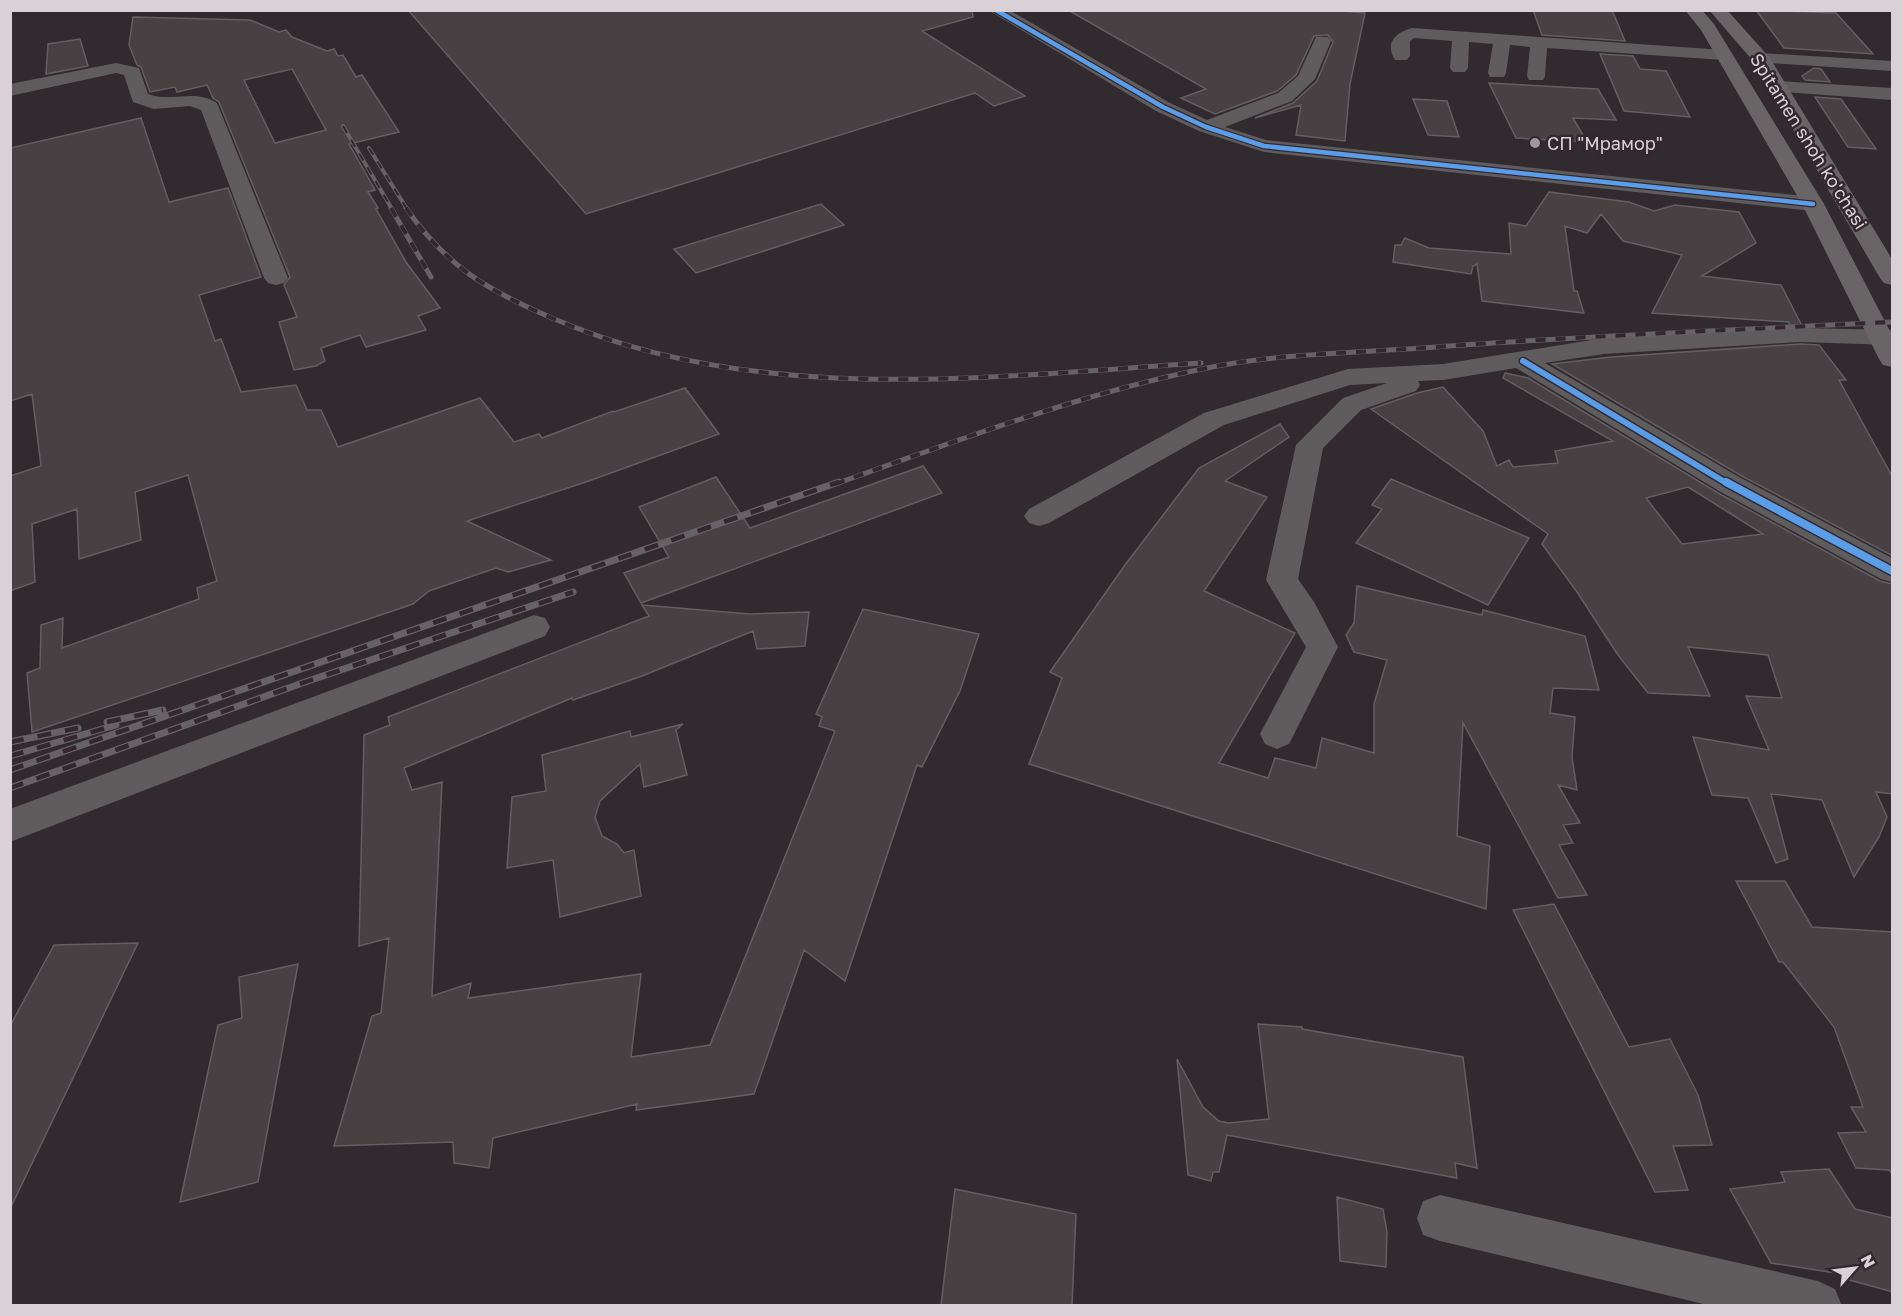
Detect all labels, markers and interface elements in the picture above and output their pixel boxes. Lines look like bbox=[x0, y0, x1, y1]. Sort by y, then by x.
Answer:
street label: Spitamen shoh ko'chasi bbox=[1746, 49, 1872, 233]
place label: СП "Мрамор" bbox=[1547, 132, 1663, 154]
marker: СП "Мрамор" bbox=[1528, 136, 1542, 150]
north arrow bbox=[1825, 1238, 1885, 1298]
text: N bbox=[1857, 1251, 1880, 1271]

